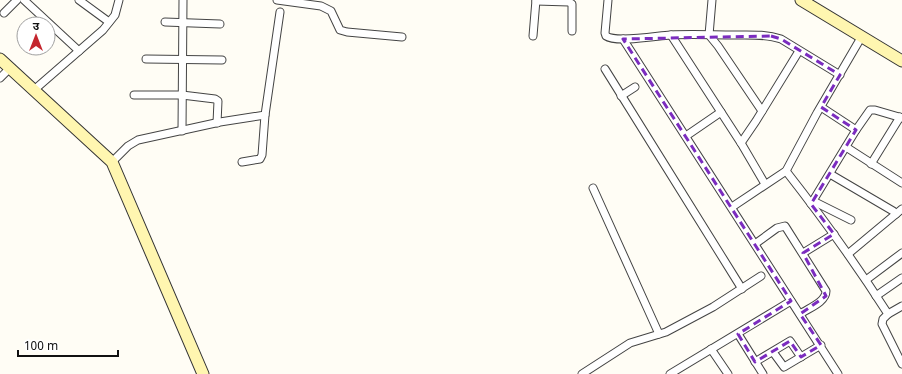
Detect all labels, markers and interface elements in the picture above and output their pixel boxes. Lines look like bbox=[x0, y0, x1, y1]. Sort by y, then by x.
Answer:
north arrow bbox=[16, 16, 56, 56]
text: उ bbox=[33, 20, 40, 34]
scale bar bbox=[18, 332, 118, 358]
text: 100 m bbox=[24, 339, 58, 355]

